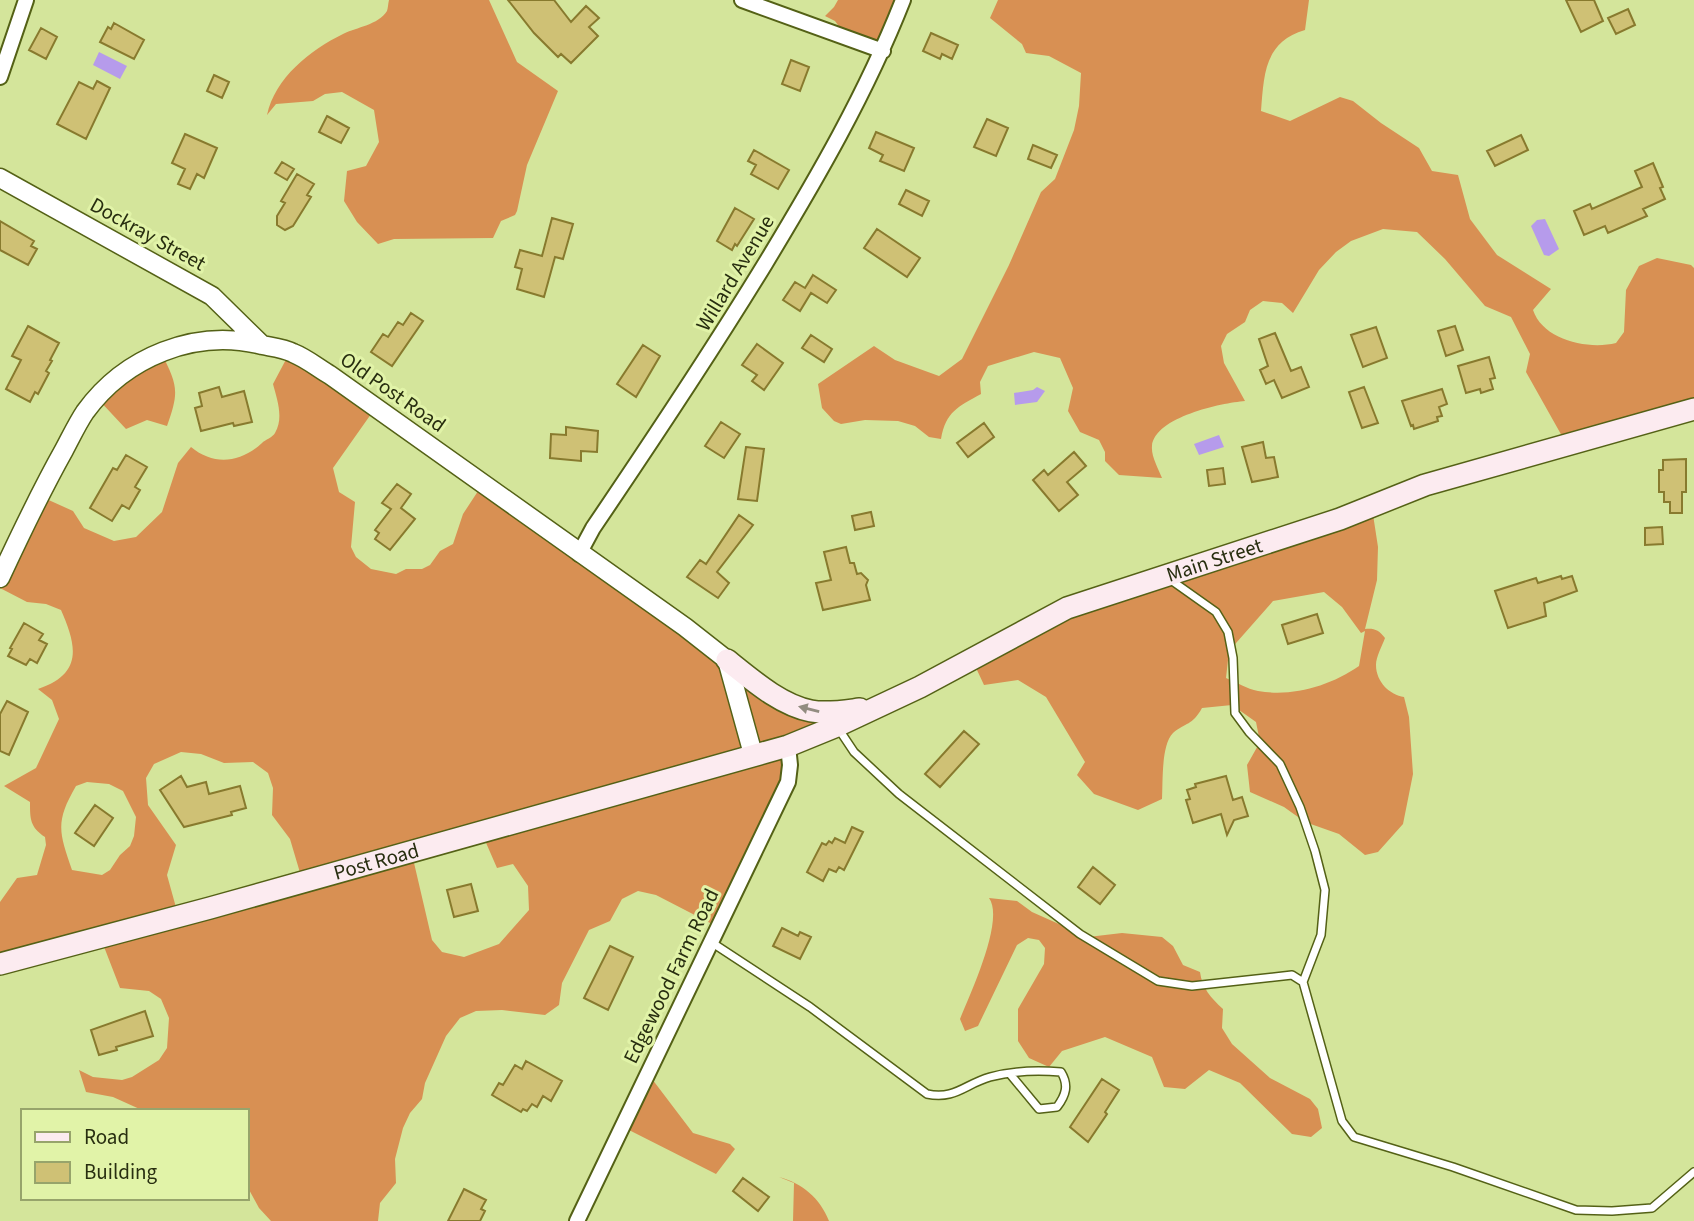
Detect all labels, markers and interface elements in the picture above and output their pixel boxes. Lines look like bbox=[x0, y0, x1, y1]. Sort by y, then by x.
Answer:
street label: Dockray Street bbox=[85, 190, 211, 278]
street label: Willard Avenue bbox=[689, 209, 781, 337]
street label: Old Post Road bbox=[334, 345, 452, 439]
street label: Main Street bbox=[1162, 530, 1266, 590]
one-way arrow bbox=[797, 703, 819, 714]
street label: Post Road bbox=[330, 835, 422, 888]
street label: Edgewood Farm Road bbox=[616, 883, 726, 1069]
legend bbox=[21, 1109, 248, 1200]
text: Road bbox=[84, 1122, 129, 1152]
text: Building bbox=[84, 1157, 158, 1187]

